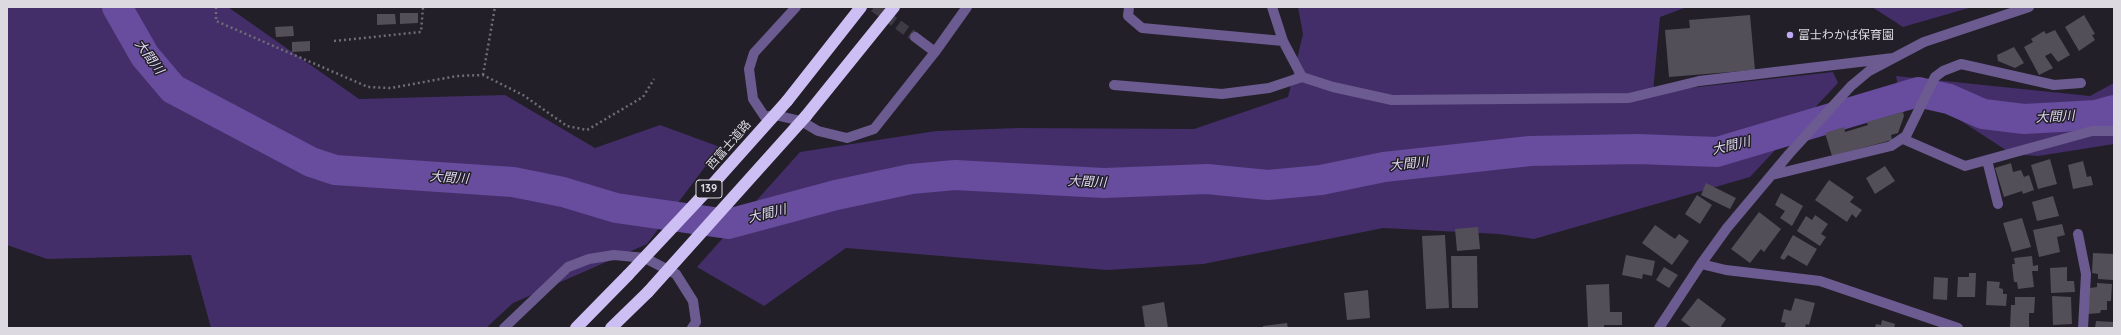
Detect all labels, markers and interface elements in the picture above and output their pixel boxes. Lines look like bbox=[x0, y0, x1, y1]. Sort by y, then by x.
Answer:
place label: 富士わかば保育園 bbox=[1798, 28, 1894, 42]
marker: 富士わかば保育園 bbox=[1785, 30, 1795, 40]
water label: 大間川 bbox=[131, 37, 167, 77]
water label: 大間川 bbox=[2035, 108, 2075, 126]
street label: 西富士道路 bbox=[704, 118, 754, 172]
water label: 大間川 bbox=[1710, 134, 1752, 158]
water label: 大間川 bbox=[1389, 154, 1429, 174]
water label: 大間川 bbox=[429, 169, 469, 187]
water label: 大間川 bbox=[1067, 174, 1107, 190]
road number: 139 bbox=[696, 180, 722, 198]
water label: 大間川 bbox=[746, 202, 788, 226]

